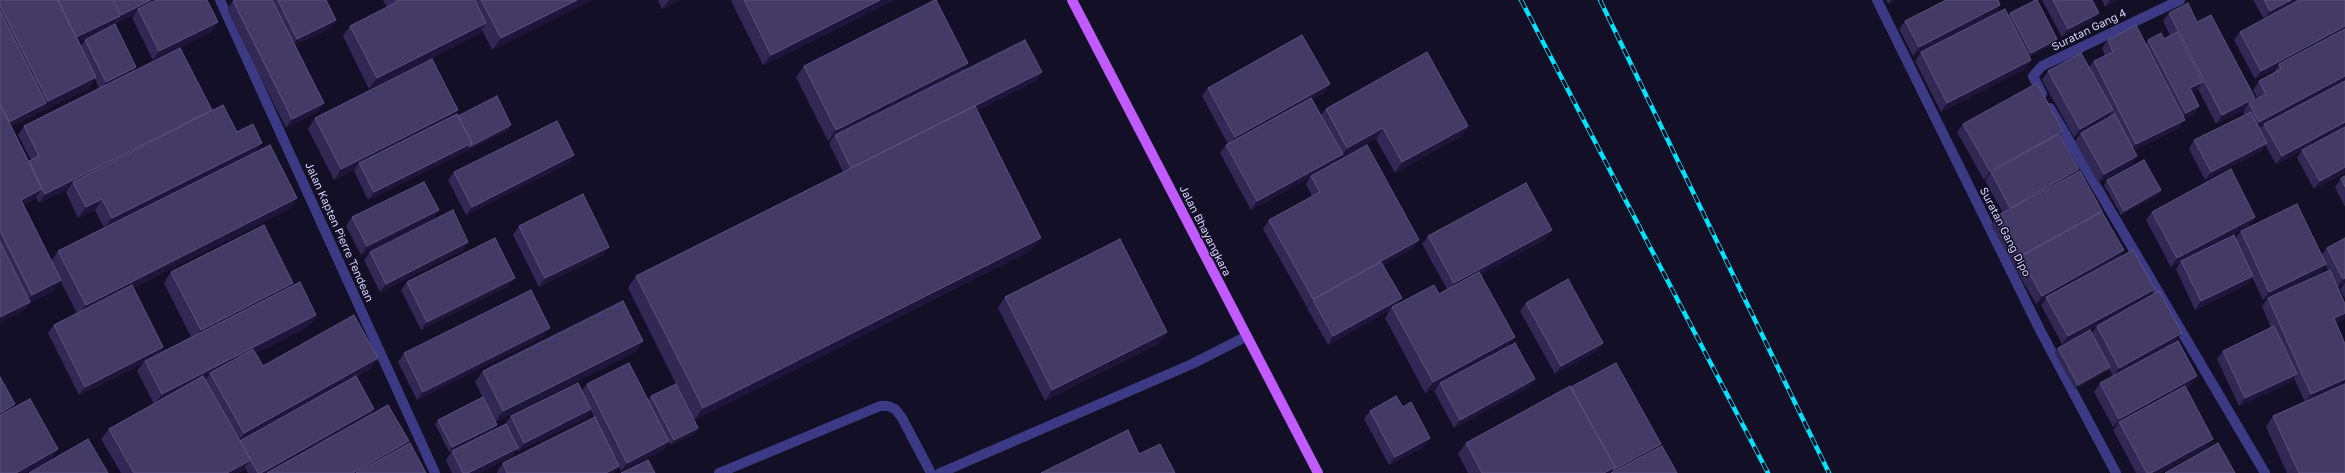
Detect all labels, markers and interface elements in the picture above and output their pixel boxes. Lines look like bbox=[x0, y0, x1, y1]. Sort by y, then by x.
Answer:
street label: Suratan Gang 4 bbox=[2050, 6, 2128, 54]
street label: Jalan Kapten Pierre Tendean bbox=[302, 160, 376, 304]
street label: Jalan Bhayangkara bbox=[1176, 183, 1234, 279]
street label: Suratan Gang Dipo bbox=[1977, 185, 2033, 279]

